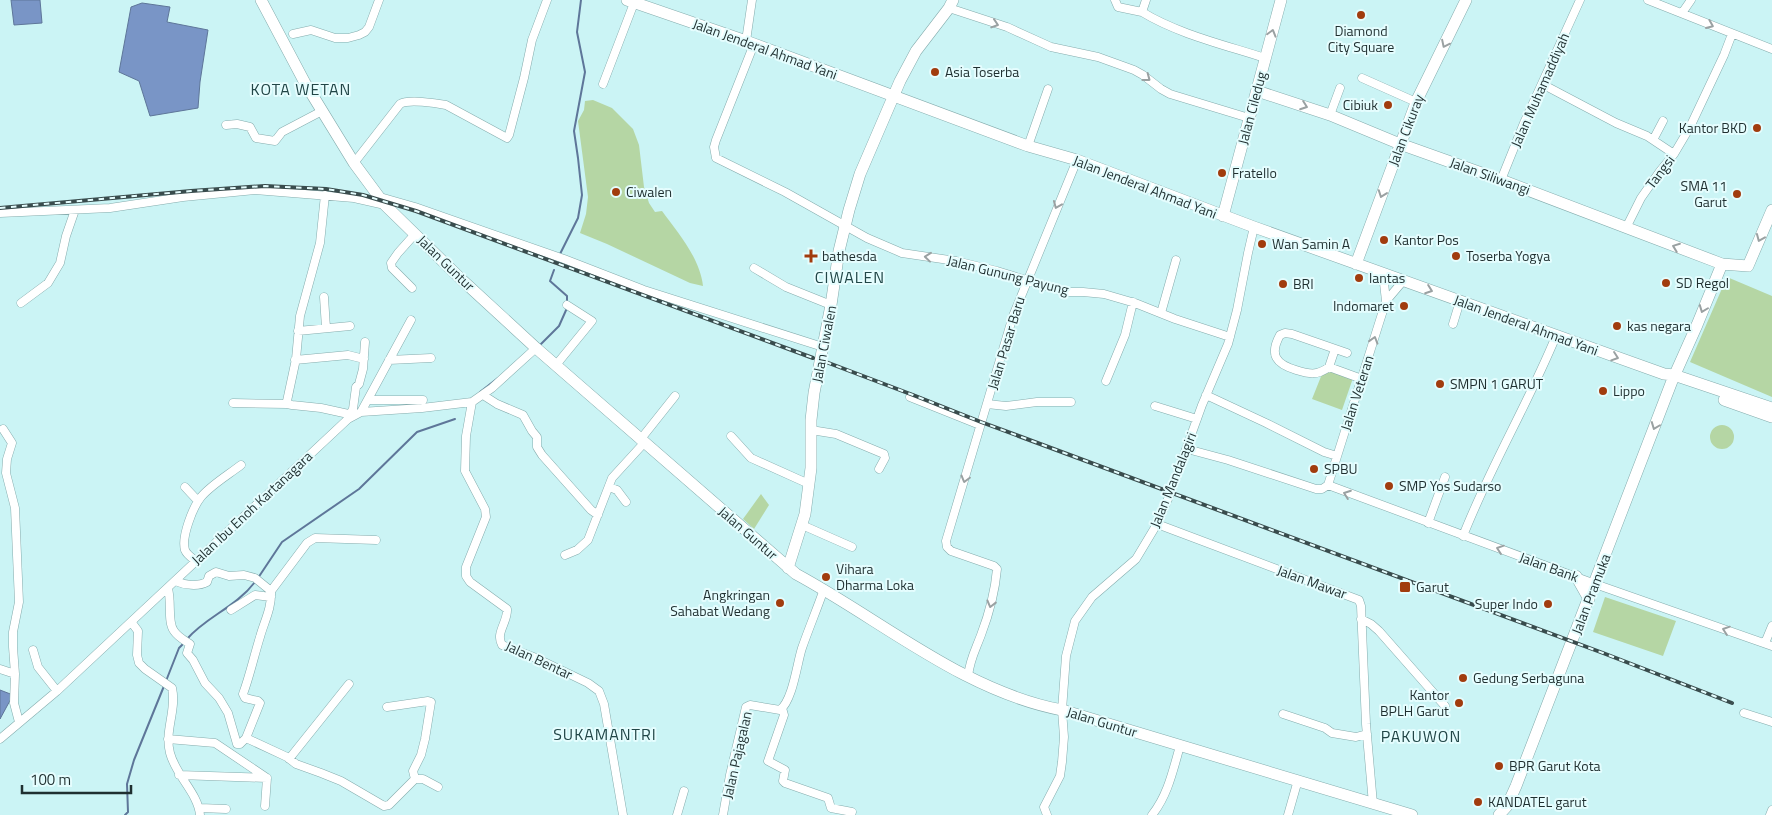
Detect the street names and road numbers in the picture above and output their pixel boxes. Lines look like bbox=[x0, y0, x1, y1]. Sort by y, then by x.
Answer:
street label: Jalan Jenderal Ahmad Yani bbox=[690, 13, 840, 84]
street label: Jalan Muhamaddiyah bbox=[1505, 29, 1574, 150]
street label: Jalan Ciledug bbox=[1232, 69, 1271, 147]
street label: Jalan Cikuray bbox=[1382, 91, 1429, 169]
street label: Jalan Jenderal Ahmad Yani bbox=[1070, 149, 1220, 224]
street label: Tangsi bbox=[1640, 150, 1679, 193]
street label: Jalan Siliwangi bbox=[1447, 151, 1533, 200]
street label: Jalan Guntur bbox=[413, 230, 480, 296]
street label: Jalan Gunung Payung bbox=[945, 249, 1071, 300]
street label: Jalan Jenderal Ahmad Yani bbox=[1451, 289, 1601, 360]
street label: Jalan Pasar Baru bbox=[981, 294, 1030, 392]
street label: Jalan Ciwalen bbox=[806, 304, 841, 384]
street label: Jalan Veteran bbox=[1334, 353, 1379, 433]
street label: Jalan Mandalagiri bbox=[1144, 429, 1201, 531]
street label: Jalan Ibu Enoh Kartanagara bbox=[186, 446, 317, 569]
street label: Jalan Guntur bbox=[714, 501, 783, 564]
street label: Jalan Bank bbox=[1517, 546, 1582, 587]
street label: Jalan Pramuka bbox=[1566, 550, 1616, 637]
street label: Jalan Mawar bbox=[1274, 559, 1350, 604]
street label: Jalan Bentar bbox=[502, 635, 576, 684]
street label: Jalan Guntur bbox=[1064, 701, 1140, 742]
street label: Jalan Pajagalan bbox=[716, 709, 757, 801]

